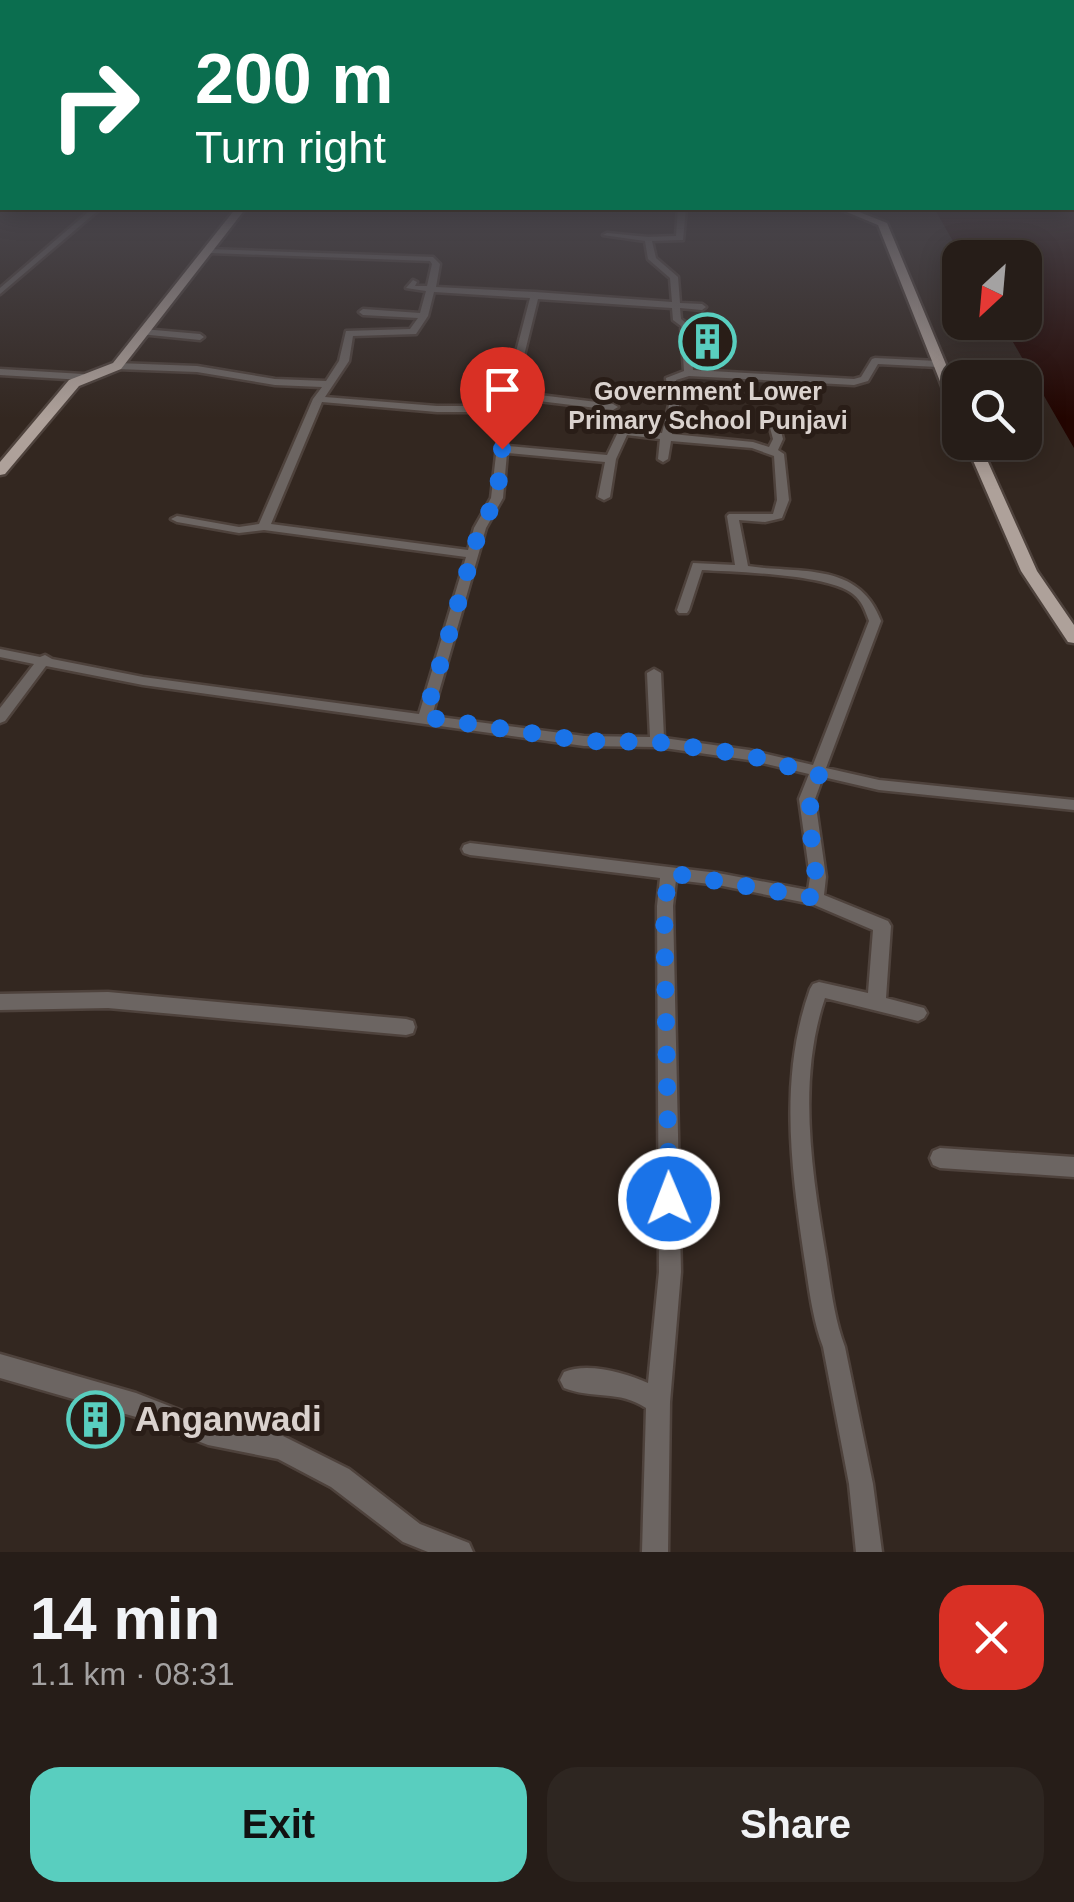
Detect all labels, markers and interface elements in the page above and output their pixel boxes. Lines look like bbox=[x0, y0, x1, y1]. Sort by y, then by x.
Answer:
icon: right bbox=[30, 40, 160, 170]
text: 200 m bbox=[195, 40, 393, 118]
text: Turn right bbox=[195, 122, 386, 173]
north arrow bbox=[942, 240, 1042, 340]
map controls bbox=[942, 240, 1042, 460]
building icon: Government Lower Primary School Punjavi bbox=[678, 312, 738, 372]
pin bbox=[460, 347, 545, 450]
button: search bbox=[942, 360, 1042, 460]
icon: arrive bbox=[475, 362, 530, 417]
place label: Government Lower Primary School Punjavi bbox=[568, 377, 848, 434]
position arrow bbox=[617, 1147, 721, 1251]
building icon: Anganwadi bbox=[66, 1389, 126, 1449]
place label: Anganwadi bbox=[135, 1399, 322, 1438]
text: 14 min bbox=[30, 1585, 220, 1652]
button: close bbox=[939, 1585, 1044, 1690]
text: 1.1 km · 08:31 bbox=[30, 1656, 235, 1692]
button: Exit bbox=[30, 1767, 527, 1882]
button: Share bbox=[547, 1767, 1044, 1882]

